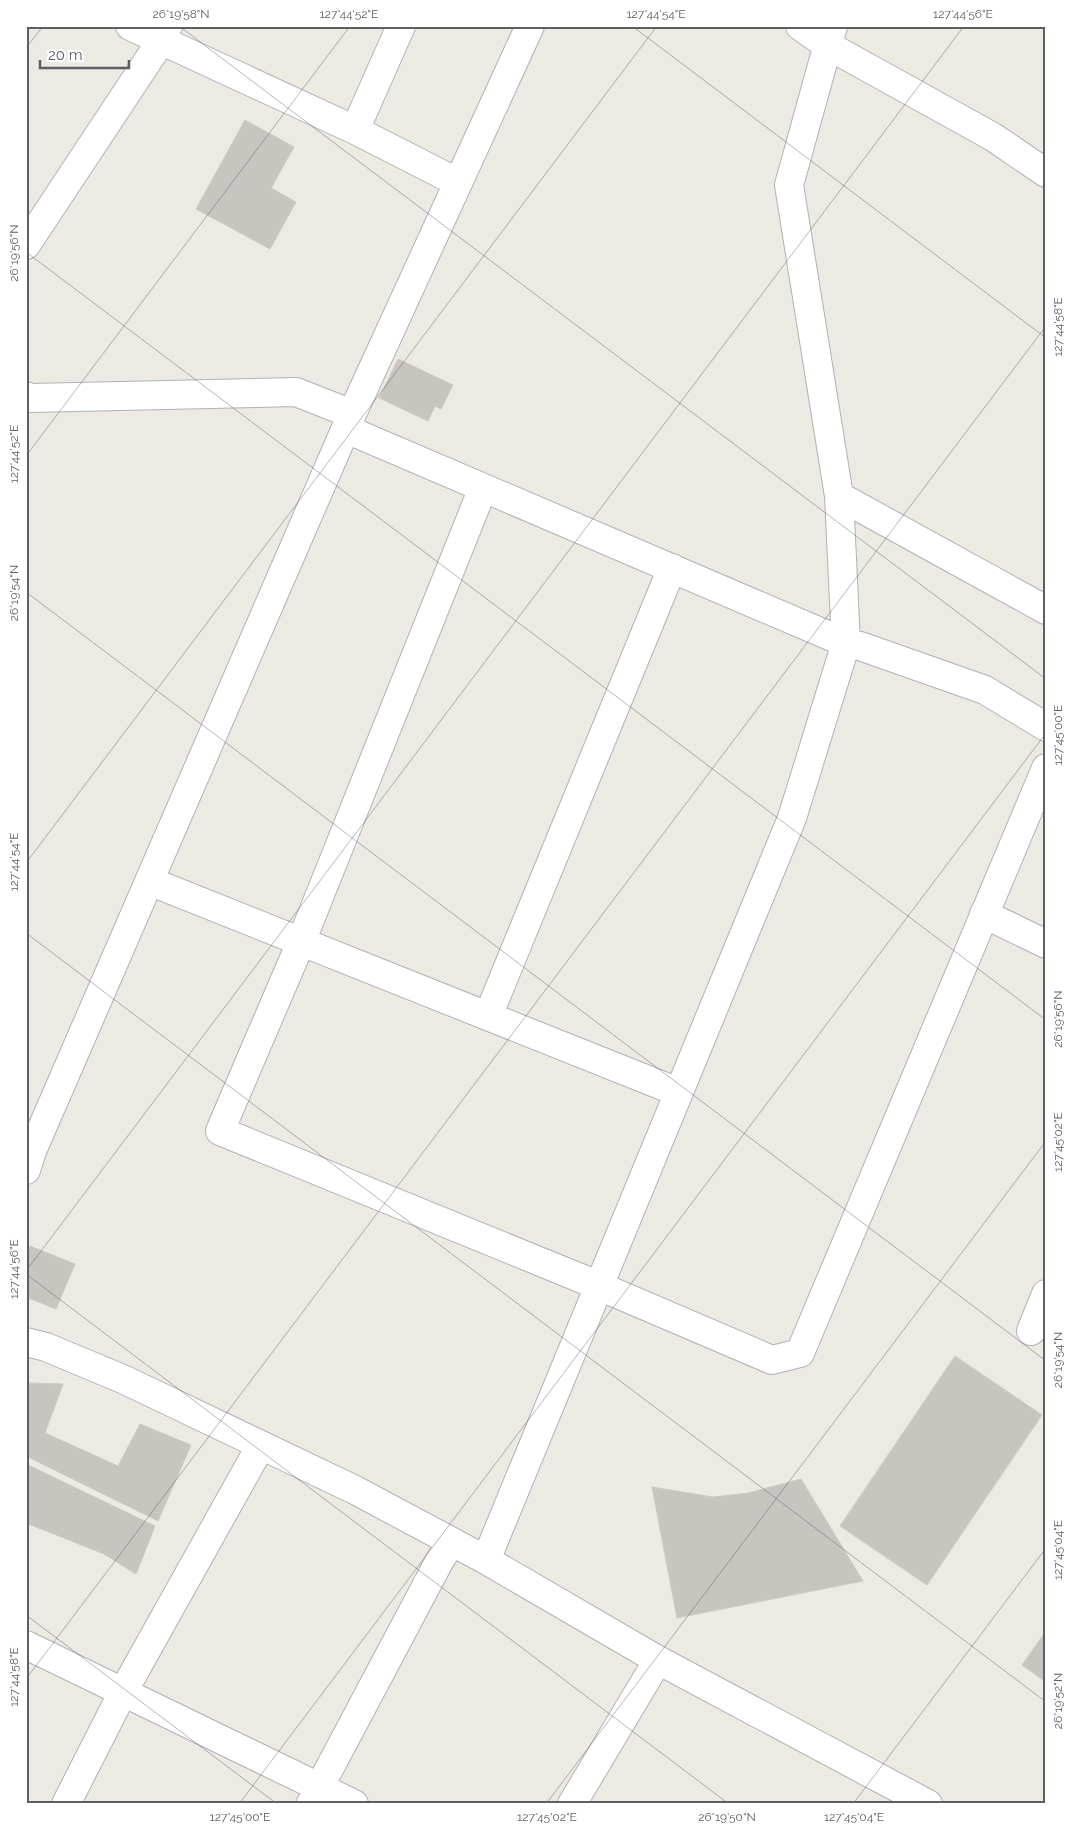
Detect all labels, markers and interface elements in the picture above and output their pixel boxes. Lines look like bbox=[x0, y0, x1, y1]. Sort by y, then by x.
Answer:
text: 26°19'58"N bbox=[152, 7, 210, 21]
text: 127°44'52"E bbox=[320, 7, 378, 21]
text: 127°44'54"E bbox=[626, 7, 686, 21]
text: 127°44'56"E bbox=[933, 7, 993, 21]
scale bar bbox=[40, 38, 129, 70]
text: 20 m bbox=[48, 46, 83, 64]
text: 26°19'56"N bbox=[7, 224, 21, 282]
text: 127°44'58"E bbox=[1051, 297, 1065, 357]
text: 127°44'52"E bbox=[7, 425, 21, 483]
text: 26°19'54"N bbox=[7, 565, 21, 621]
text: 127°45'00"E bbox=[1051, 705, 1065, 765]
text: 127°44'54"E bbox=[7, 832, 21, 892]
text: 26°19'56"N bbox=[1051, 990, 1065, 1048]
text: 127°45'02"E bbox=[1051, 1112, 1065, 1172]
text: 127°44'56"E bbox=[7, 1239, 21, 1299]
text: 26°19'54"N bbox=[1051, 1332, 1065, 1388]
text: 127°45'04"E bbox=[1051, 1520, 1065, 1580]
text: 127°44'58"E bbox=[7, 1647, 21, 1707]
text: 26°19'52"N bbox=[1051, 1673, 1065, 1729]
text: 127°45'00"E bbox=[210, 1810, 270, 1824]
text: 127°45'02"E bbox=[517, 1810, 577, 1824]
text: 26°19'50"N bbox=[698, 1810, 756, 1824]
text: 127°45'04"E bbox=[824, 1810, 884, 1824]

